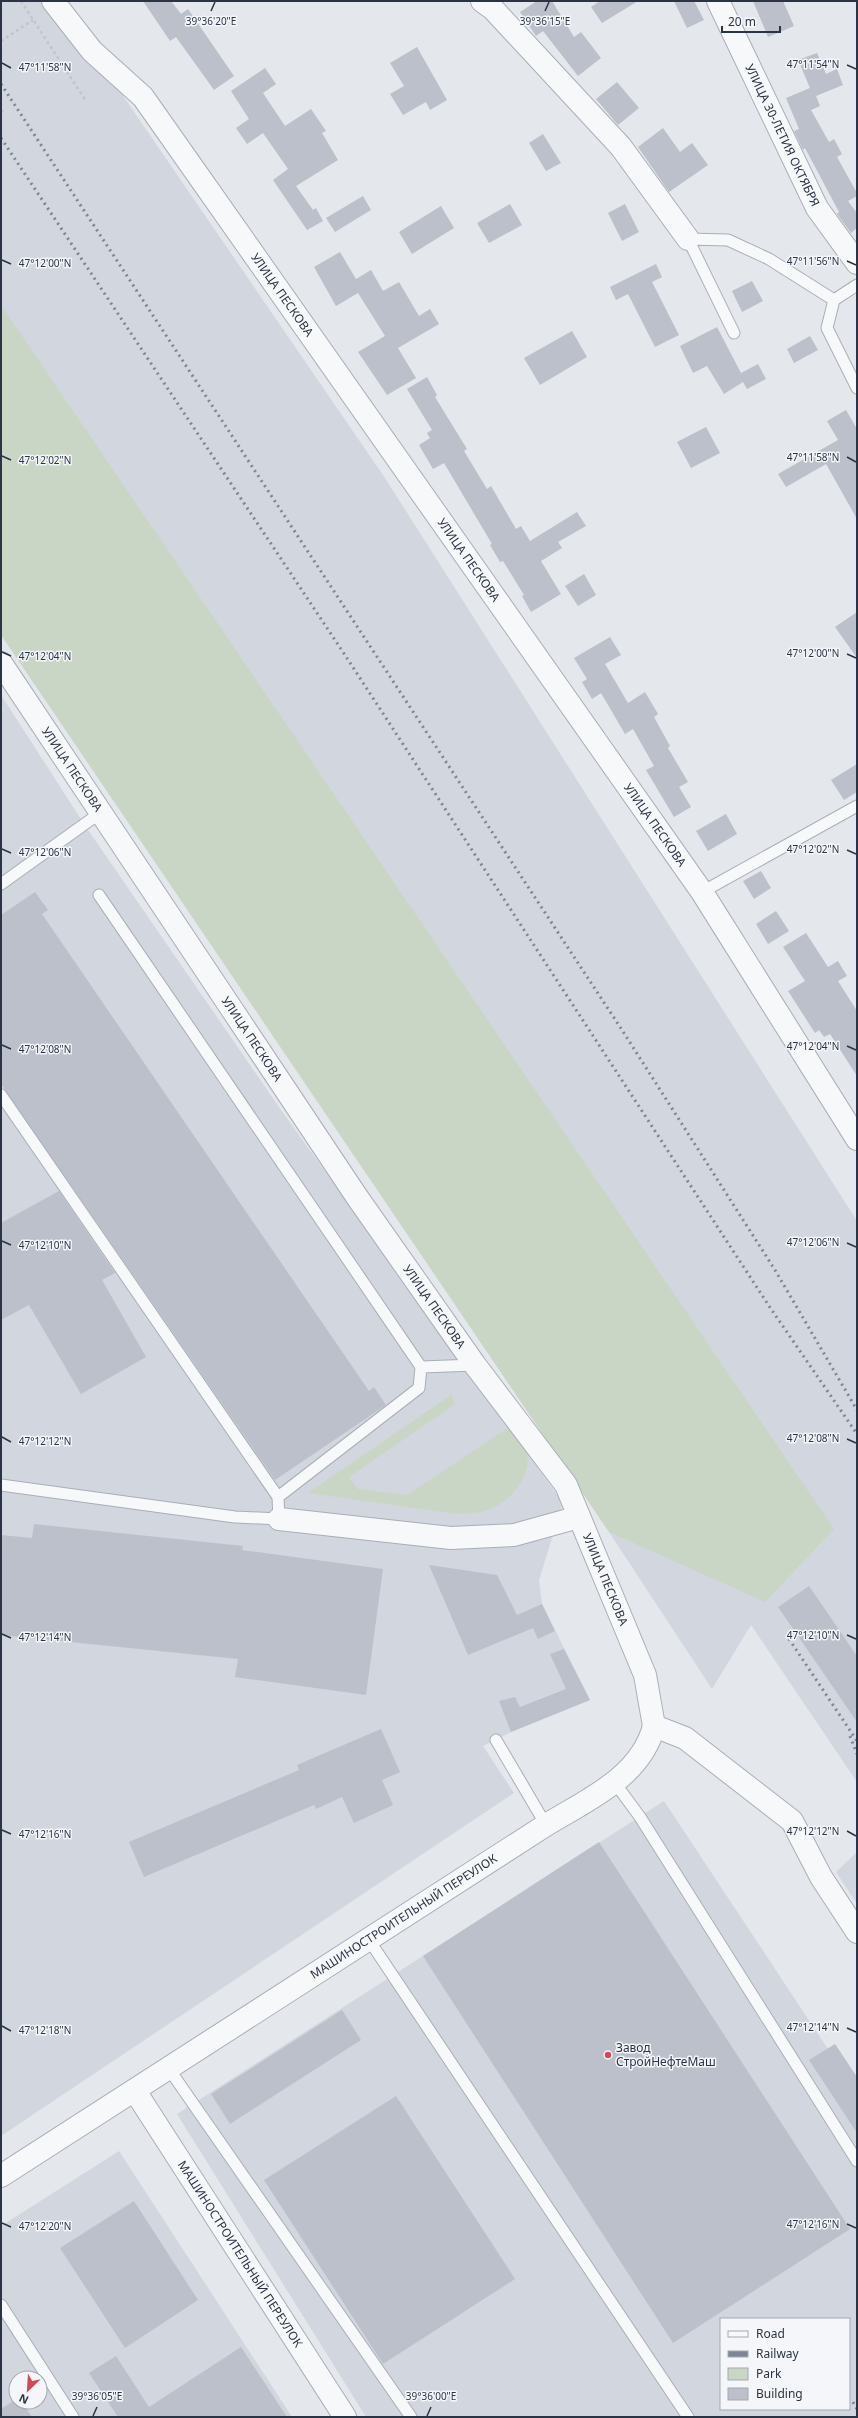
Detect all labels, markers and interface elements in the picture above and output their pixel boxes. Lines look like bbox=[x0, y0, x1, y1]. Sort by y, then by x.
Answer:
scale bar bbox=[722, 8, 780, 34]
text: 20 m bbox=[728, 13, 756, 30]
text: 39°36'20"E bbox=[186, 14, 236, 28]
text: 39°36'15"E bbox=[520, 14, 570, 28]
text: 47°11'54"N bbox=[787, 57, 839, 71]
text: 47°11'58"N bbox=[19, 60, 71, 74]
street label: УЛИЦА 30-ЛЕТИЯ ОКТЯБРЯ bbox=[741, 61, 824, 209]
street label: УЛИЦА ПЕСКОВА bbox=[247, 249, 318, 340]
text: 47°11'56"N bbox=[787, 254, 839, 268]
text: 47°12'00"N bbox=[19, 256, 71, 270]
text: 47°11'58"N bbox=[787, 450, 839, 464]
text: 47°12'02"N bbox=[19, 453, 71, 467]
street label: УЛИЦА ПЕСКОВА bbox=[434, 514, 504, 605]
text: 47°12'00"N bbox=[787, 646, 839, 660]
text: 47°12'04"N bbox=[19, 649, 71, 663]
street label: УЛИЦА ПЕСКОВА bbox=[38, 724, 107, 815]
street label: УЛИЦА ПЕСКОВА bbox=[620, 779, 691, 870]
text: 47°12'02"N bbox=[787, 842, 839, 856]
text: 47°12'06"N bbox=[19, 845, 71, 859]
street label: УЛИЦА ПЕСКОВА bbox=[218, 993, 287, 1085]
text: 47°12'04"N bbox=[787, 1039, 839, 1053]
text: 47°12'08"N bbox=[19, 1042, 71, 1056]
text: 47°12'06"N bbox=[787, 1235, 839, 1249]
text: 47°12'10"N bbox=[19, 1238, 71, 1252]
street label: УЛИЦА ПЕСКОВА bbox=[399, 1261, 470, 1352]
text: 47°12'08"N bbox=[787, 1431, 839, 1445]
text: 47°12'12"N bbox=[19, 1434, 71, 1448]
street label: УЛИЦА ПЕСКОВА bbox=[579, 1531, 633, 1628]
text: 47°12'10"N bbox=[787, 1628, 839, 1642]
text: 47°12'14"N bbox=[19, 1630, 71, 1644]
text: 47°12'12"N bbox=[787, 1824, 839, 1838]
text: 47°12'16"N bbox=[19, 1827, 71, 1841]
street label: МАШИНОСТРОИТЕЛЬНЫЙ ПЕРЕУЛОК bbox=[307, 1849, 501, 1983]
text: 47°12'14"N bbox=[787, 2020, 839, 2034]
text: 47°12'18"N bbox=[19, 2023, 71, 2037]
place label: Завод СтройНефтеМаш bbox=[616, 2039, 716, 2070]
marker: Завод СтройНефтеМаш bbox=[603, 2050, 613, 2060]
street label: МАШИНОСТРОИТЕЛЬНЫЙ ПЕРЕУЛОК bbox=[174, 2157, 307, 2351]
text: 47°12'16"N bbox=[787, 2217, 839, 2231]
text: 47°12'20"N bbox=[19, 2219, 71, 2233]
legend bbox=[720, 2318, 850, 2410]
text: Road bbox=[756, 2325, 785, 2342]
text: Railway bbox=[756, 2345, 800, 2362]
text: Park bbox=[756, 2365, 782, 2382]
north arrow bbox=[8, 2370, 48, 2410]
text: Building bbox=[756, 2385, 803, 2402]
text: 39°36'05"E bbox=[72, 2389, 122, 2403]
text: 39°36'00"E bbox=[406, 2389, 456, 2403]
text: N bbox=[16, 2391, 31, 2408]

